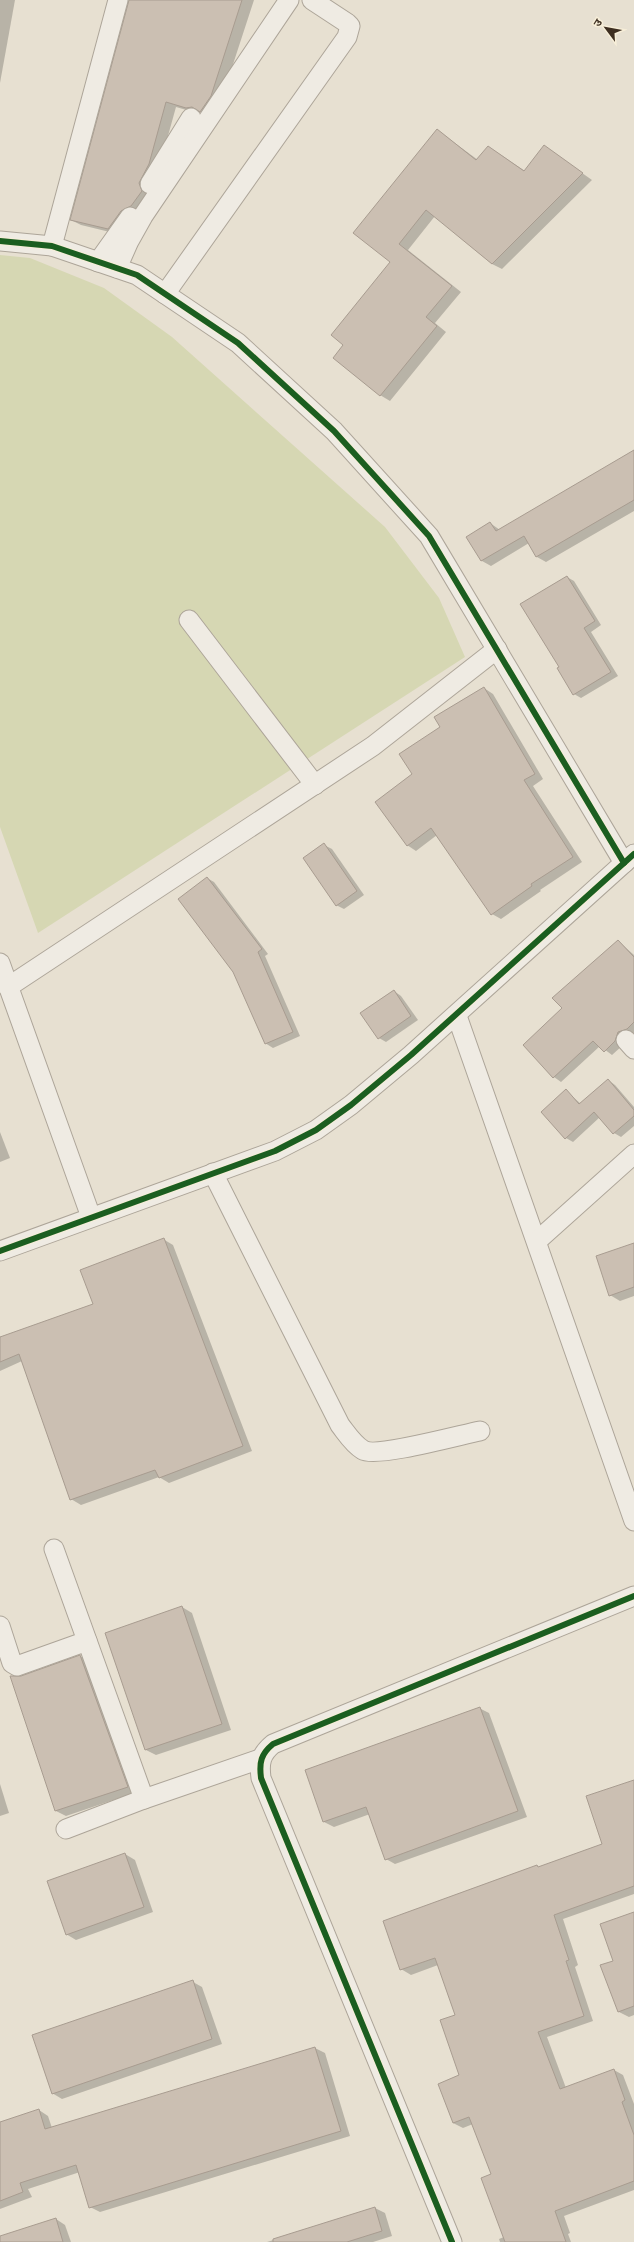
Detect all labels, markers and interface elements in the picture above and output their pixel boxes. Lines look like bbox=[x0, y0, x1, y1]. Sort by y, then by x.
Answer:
north arrow bbox=[586, 8, 626, 48]
text: उ bbox=[591, 16, 605, 29]

